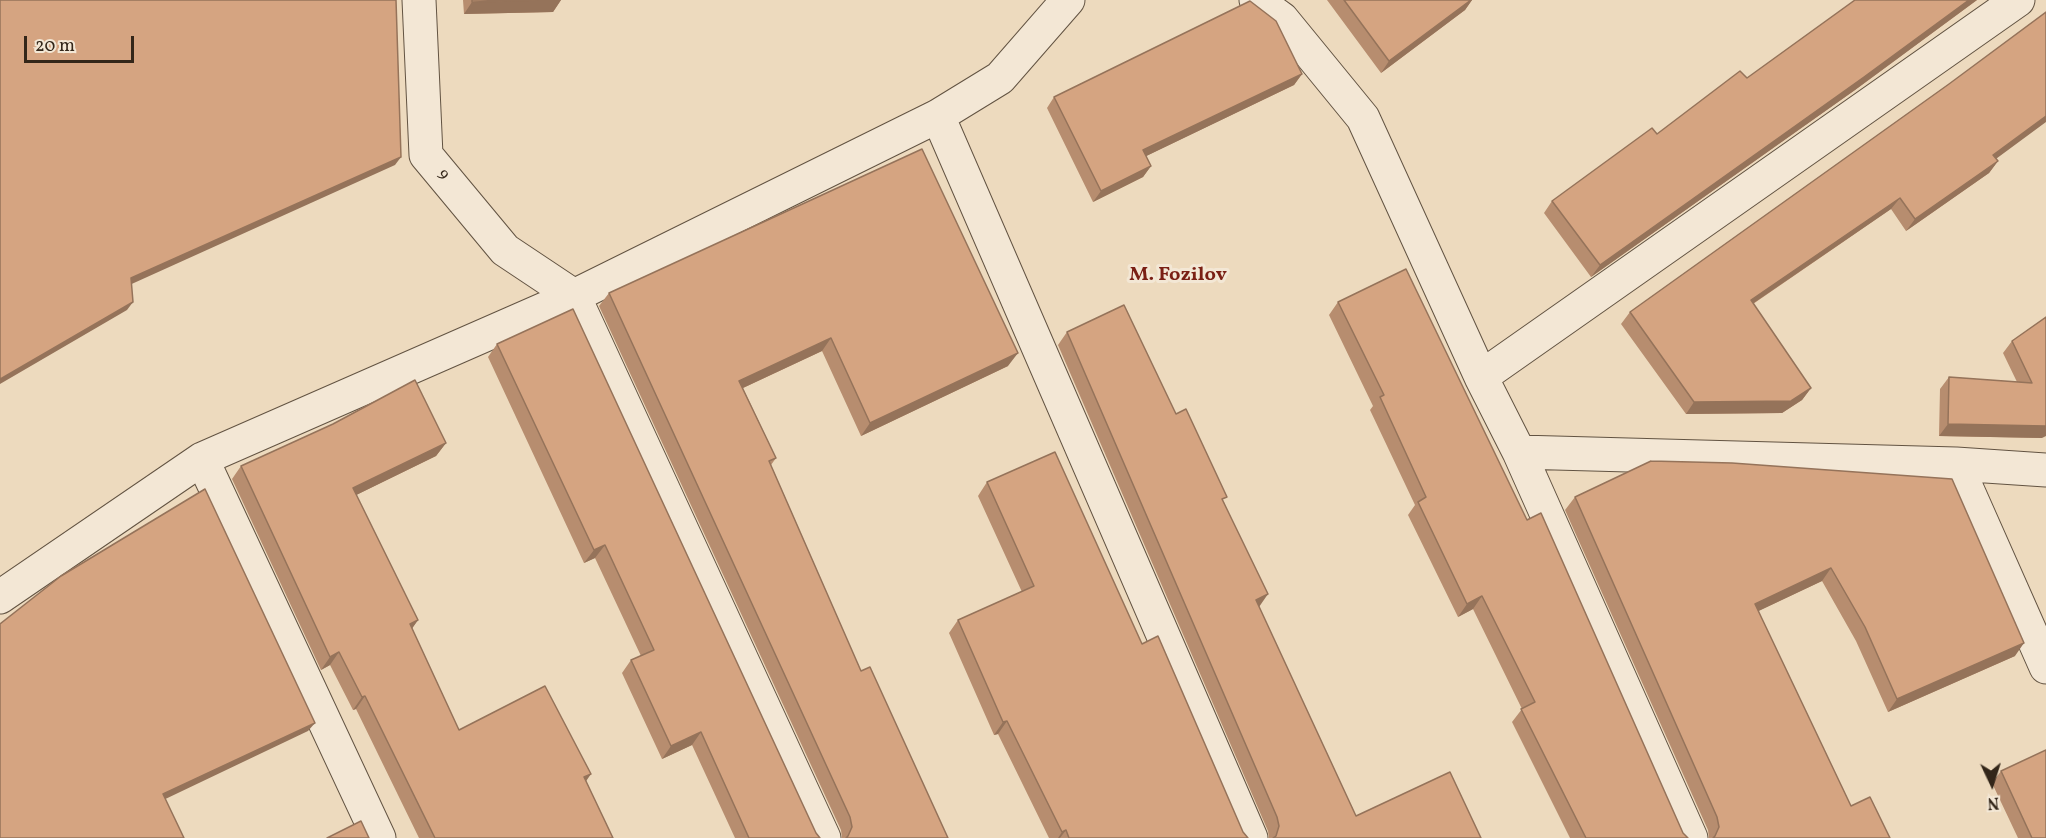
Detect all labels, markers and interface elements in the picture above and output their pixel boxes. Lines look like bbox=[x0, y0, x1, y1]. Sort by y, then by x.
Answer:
scale bar bbox=[27, 24, 136, 62]
text: 20 m bbox=[35, 34, 75, 59]
street label: 9 bbox=[433, 166, 453, 184]
district label: M. Fozilov bbox=[1129, 264, 1227, 288]
north arrow bbox=[1962, 754, 2022, 814]
text: N bbox=[1987, 791, 2000, 813]

